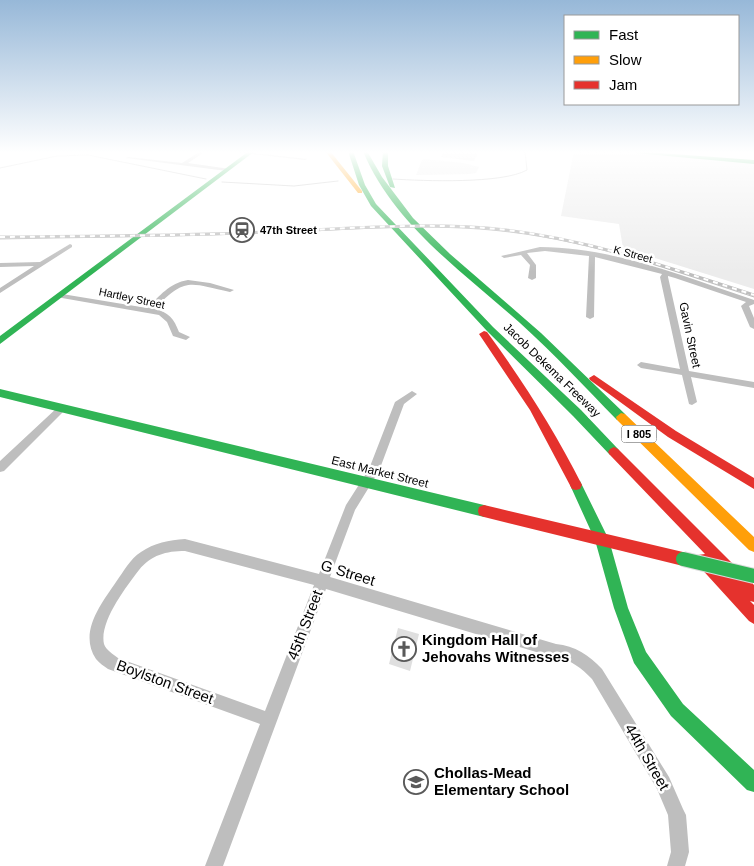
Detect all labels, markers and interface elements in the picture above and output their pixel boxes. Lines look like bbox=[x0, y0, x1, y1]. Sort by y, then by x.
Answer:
legend bbox=[564, 15, 739, 105]
text: Fast bbox=[609, 26, 639, 43]
text: Slow bbox=[609, 51, 642, 68]
text: Jam bbox=[609, 76, 637, 93]
station icon: 47th Street bbox=[229, 217, 255, 243]
place label: 47th Street bbox=[260, 224, 317, 236]
street label: K Street bbox=[612, 243, 654, 265]
street label: Hartley Street bbox=[98, 285, 166, 311]
street label: Gavin Street bbox=[676, 301, 704, 370]
street label: Jacob Dekema Freeway bbox=[501, 320, 603, 420]
road number: I 805 bbox=[622, 426, 656, 442]
street label: East Market Street bbox=[330, 453, 431, 491]
street label: G Street bbox=[319, 556, 378, 589]
street label: 45th Street bbox=[283, 587, 326, 662]
place label: Kingdom Hall of Jehovahs Witnesses bbox=[422, 631, 569, 665]
church icon: Kingdom Hall of Jehovahs Witnesses bbox=[391, 636, 417, 662]
street label: Boylston Street bbox=[114, 656, 217, 707]
street label: 44th Street bbox=[622, 721, 674, 793]
place label: Chollas-Mead Elementary School bbox=[434, 764, 569, 798]
school or university icon: Chollas-Mead Elementary School bbox=[403, 769, 429, 795]

